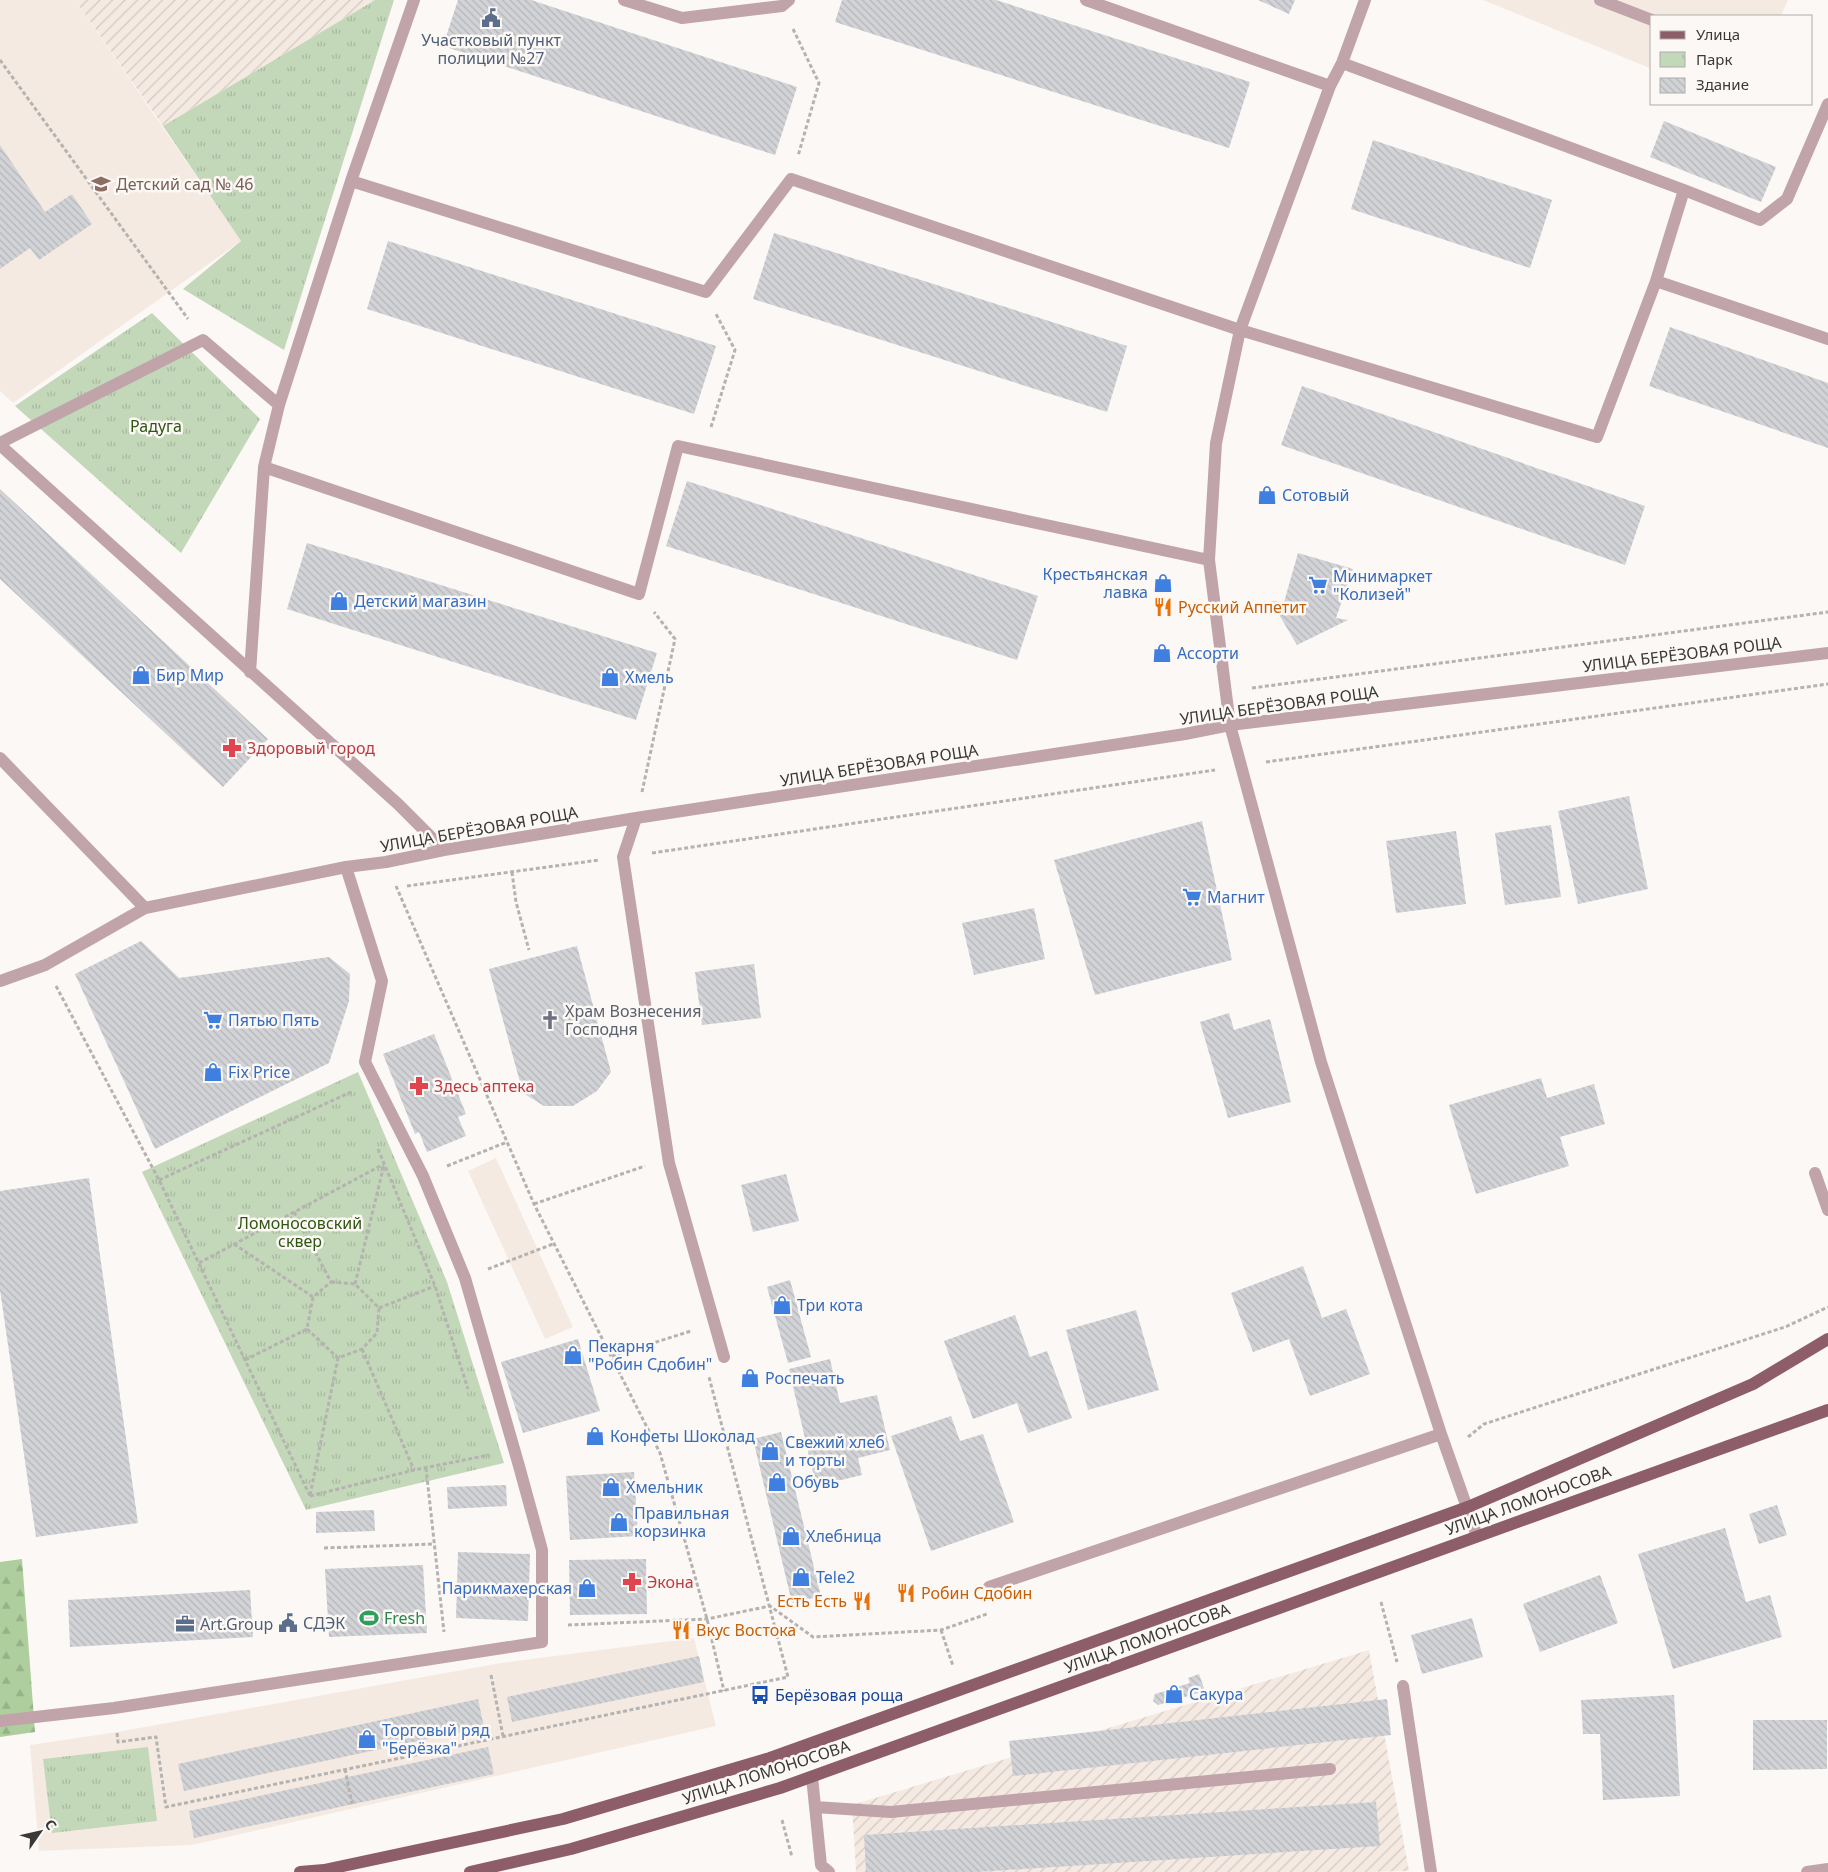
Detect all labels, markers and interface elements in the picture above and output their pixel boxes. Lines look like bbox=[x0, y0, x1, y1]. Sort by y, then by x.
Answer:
public building icon: Участковый пункт полиции №27 bbox=[480, 7, 502, 29]
legend bbox=[1650, 15, 1813, 105]
text: Улица bbox=[1696, 24, 1740, 44]
place label: Участковый пункт полиции №27 bbox=[421, 29, 561, 69]
text: Парк bbox=[1696, 49, 1732, 69]
text: Здание bbox=[1696, 74, 1749, 94]
school or university icon: Детский сад № 46 bbox=[90, 173, 112, 195]
place label: Детский сад № 46 bbox=[116, 173, 253, 195]
park label: Радуга bbox=[130, 415, 182, 437]
shop icon: Сотовый bbox=[1256, 484, 1278, 506]
place label: Сотовый bbox=[1282, 484, 1349, 506]
place label: Крестьянская лавка bbox=[1042, 563, 1148, 603]
place label: Минимаркет "Колизей" bbox=[1333, 565, 1433, 605]
shop icon: Крестьянская лавка bbox=[1152, 572, 1174, 594]
supermarket icon: Минимаркет "Колизей" bbox=[1307, 574, 1329, 596]
shop icon: Детский магазин bbox=[328, 590, 350, 612]
place label: Детский магазин bbox=[354, 590, 487, 612]
restaurant icon: Русский Аппетит bbox=[1152, 596, 1174, 618]
place label: Русский Аппетит bbox=[1178, 596, 1307, 618]
street label: УЛИЦА БЕРЁЗОВАЯ РОЩА bbox=[1581, 631, 1783, 677]
shop icon: Ассорти bbox=[1151, 642, 1173, 664]
place label: Ассорти bbox=[1177, 642, 1239, 664]
shop icon: Бир Мир bbox=[130, 664, 152, 686]
place label: Бир Мир bbox=[156, 664, 224, 686]
shop icon: Хмель bbox=[599, 666, 621, 688]
place label: Хмель bbox=[625, 666, 674, 688]
street label: УЛИЦА БЕРЁЗОВАЯ РОЩА bbox=[1178, 680, 1380, 730]
pharmacy icon: Здоровый город bbox=[221, 737, 243, 759]
place label: Здоровый город bbox=[247, 737, 375, 759]
street label: УЛИЦА БЕРЁЗОВАЯ РОЩА bbox=[778, 738, 980, 792]
street label: УЛИЦА БЕРЁЗОВАЯ РОЩА bbox=[379, 801, 580, 857]
supermarket icon: Магнит bbox=[1181, 886, 1203, 908]
place label: Магнит bbox=[1207, 886, 1265, 908]
place label: Храм Вознесения Господня bbox=[565, 1000, 701, 1040]
supermarket icon: Пятью Пять bbox=[202, 1009, 224, 1031]
place label: Пятью Пять bbox=[228, 1009, 319, 1031]
church icon: Храм Вознесения Господня bbox=[539, 1009, 561, 1031]
shop icon: Fix Price bbox=[202, 1061, 224, 1083]
place label: Fix Price bbox=[228, 1061, 290, 1083]
pharmacy icon: Здесь аптека bbox=[408, 1075, 430, 1097]
place label: Здесь аптека bbox=[434, 1075, 534, 1097]
park label: Ломоносовский сквер bbox=[238, 1212, 362, 1252]
shop icon: Три кота bbox=[771, 1294, 793, 1316]
place label: Три кота bbox=[797, 1294, 863, 1316]
place label: Пекарня "Робин Сдобин" bbox=[588, 1335, 712, 1375]
shop icon: Пекарня "Робин Сдобин" bbox=[562, 1344, 584, 1366]
shop icon: Роспечать bbox=[739, 1367, 761, 1389]
place label: Роспечать bbox=[765, 1367, 845, 1389]
shop icon: Конфеты Шоколад bbox=[584, 1425, 606, 1447]
place label: Конфеты Шоколад bbox=[610, 1425, 755, 1447]
place label: Свежий хлеб и торты bbox=[785, 1431, 885, 1471]
shop icon: Свежий хлеб и торты bbox=[759, 1440, 781, 1462]
street label: УЛИЦА ЛОМОНОСОВА bbox=[1442, 1460, 1615, 1540]
shop icon: Обувь bbox=[766, 1471, 788, 1493]
place label: Обувь bbox=[792, 1471, 839, 1493]
shop icon: Хмельник bbox=[600, 1476, 622, 1498]
place label: Хмельник bbox=[626, 1476, 703, 1498]
place label: Правильная корзинка bbox=[634, 1502, 729, 1542]
shop icon: Правильная корзинка bbox=[608, 1511, 630, 1533]
shop icon: Хлебница bbox=[780, 1525, 802, 1547]
place label: Хлебница bbox=[806, 1525, 882, 1547]
shop icon: Tele2 bbox=[790, 1566, 812, 1588]
place label: Tele2 bbox=[816, 1566, 855, 1588]
pharmacy icon: Экона bbox=[621, 1571, 643, 1593]
place label: Экона bbox=[647, 1571, 694, 1593]
place label: Парикмахерская bbox=[442, 1577, 572, 1599]
shop icon: Парикмахерская bbox=[576, 1577, 598, 1599]
restaurant icon: Робин Сдобин bbox=[895, 1582, 917, 1604]
place label: Робин Сдобин bbox=[921, 1582, 1032, 1604]
place label: Есть Есть bbox=[777, 1590, 847, 1612]
restaurant icon: Есть Есть bbox=[851, 1590, 873, 1612]
street label: УЛИЦА ЛОМОНОСОВА bbox=[1061, 1598, 1234, 1678]
sports icon: Fresh bbox=[358, 1607, 380, 1629]
place label: Fresh bbox=[384, 1607, 425, 1629]
public building icon: СДЭК bbox=[277, 1612, 299, 1634]
place label: СДЭК bbox=[303, 1612, 345, 1634]
office icon: Art.Group bbox=[174, 1613, 196, 1635]
place label: Art.Group bbox=[200, 1613, 273, 1635]
restaurant icon: Вкус Востока bbox=[670, 1619, 692, 1641]
place label: Вкус Востока bbox=[696, 1619, 796, 1641]
shop icon: Сакура bbox=[1163, 1683, 1185, 1705]
place label: Сакура bbox=[1189, 1683, 1243, 1705]
bus stop icon: Берёзовая роща bbox=[749, 1684, 771, 1706]
place label: Берёзовая роща bbox=[775, 1684, 903, 1706]
place label: Торговый ряд "Берёзка" bbox=[382, 1719, 490, 1759]
shop icon: Торговый ряд "Берёзка" bbox=[356, 1728, 378, 1750]
street label: УЛИЦА ЛОМОНОСОВА bbox=[680, 1734, 853, 1809]
north arrow bbox=[15, 1807, 65, 1857]
text: С bbox=[41, 1815, 62, 1834]

